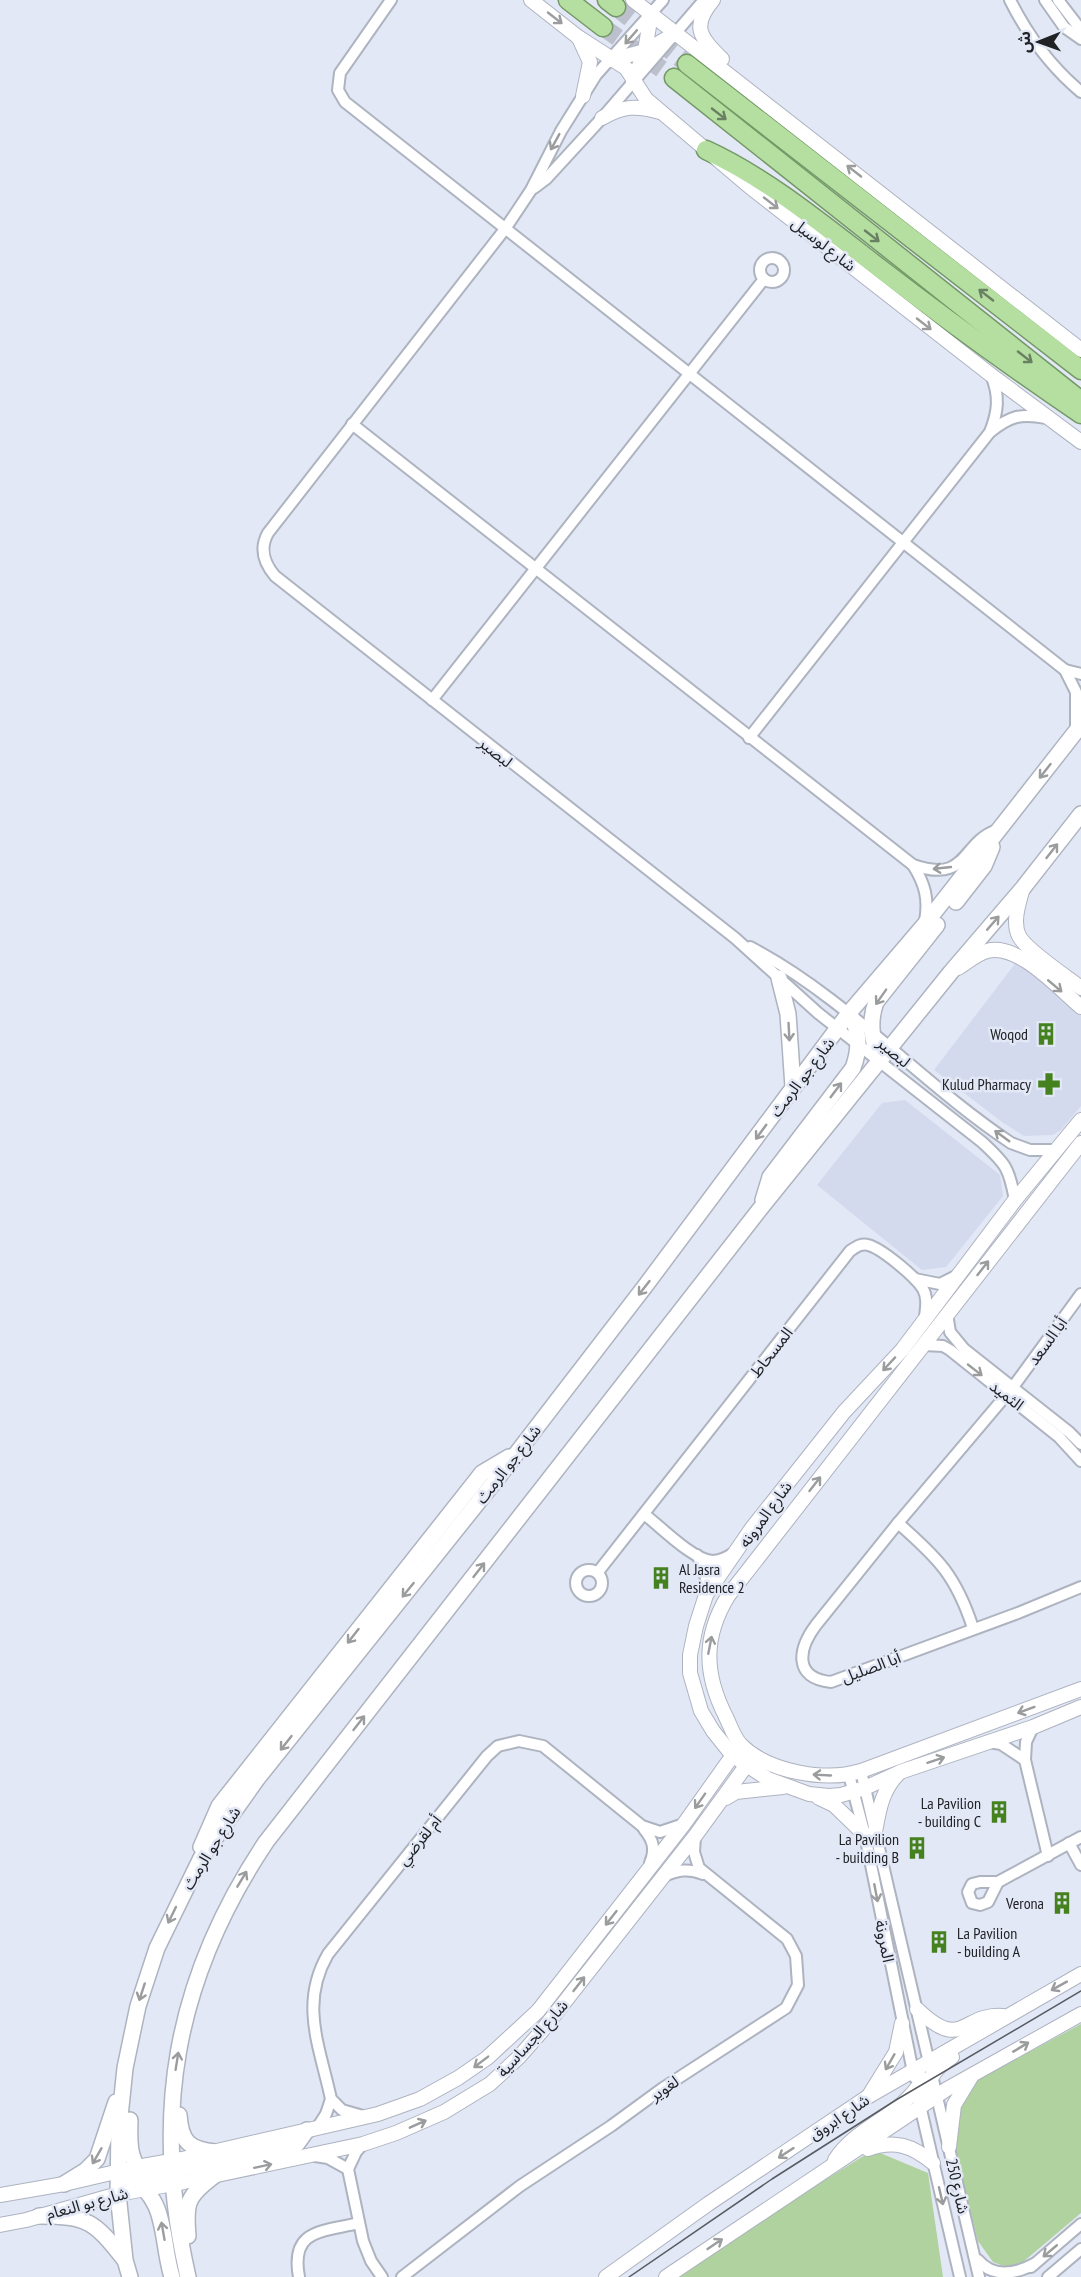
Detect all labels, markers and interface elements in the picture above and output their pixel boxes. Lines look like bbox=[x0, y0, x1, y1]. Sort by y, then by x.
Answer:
one-way arrow bbox=[546, 12, 562, 25]
north arrow bbox=[1009, 12, 1069, 72]
one-way arrow bbox=[624, 29, 638, 44]
text: ش bbox=[1014, 31, 1034, 53]
one-way arrow bbox=[711, 108, 727, 121]
one-way arrow bbox=[549, 133, 561, 150]
one-way arrow bbox=[846, 164, 862, 177]
one-way arrow bbox=[763, 197, 779, 210]
street label: شارع لوسيل bbox=[786, 213, 860, 278]
one-way arrow bbox=[864, 229, 880, 242]
one-way arrow bbox=[978, 288, 994, 301]
one-way arrow bbox=[916, 318, 932, 330]
one-way arrow bbox=[1017, 350, 1033, 363]
street label: لبصير bbox=[474, 732, 517, 771]
one-way arrow bbox=[1038, 763, 1051, 779]
one-way arrow bbox=[1045, 843, 1058, 859]
one-way arrow bbox=[932, 863, 952, 874]
one-way arrow bbox=[986, 916, 1000, 931]
one-way arrow bbox=[1047, 979, 1063, 992]
one-way arrow bbox=[875, 988, 887, 1004]
building icon: Woqod bbox=[1033, 1021, 1059, 1047]
one-way arrow bbox=[784, 1022, 795, 1042]
place label: Woqod bbox=[990, 1024, 1028, 1044]
street label: لبصير bbox=[873, 1032, 915, 1072]
street label: شارع جو الرمث bbox=[766, 1033, 841, 1123]
pharmacy icon: Kulud Pharmacy bbox=[1036, 1071, 1062, 1097]
place label: Kulud Pharmacy bbox=[942, 1074, 1031, 1094]
one-way arrow bbox=[830, 1083, 843, 1099]
one-way arrow bbox=[755, 1123, 767, 1139]
one-way arrow bbox=[995, 1130, 1011, 1143]
one-way arrow bbox=[977, 1261, 990, 1277]
one-way arrow bbox=[638, 1279, 651, 1295]
street label: أبا السعد bbox=[1023, 1313, 1071, 1369]
street label: المسحاط bbox=[745, 1323, 797, 1381]
one-way arrow bbox=[882, 1356, 896, 1371]
one-way arrow bbox=[966, 1364, 982, 1376]
street label: الثميد bbox=[986, 1376, 1028, 1414]
street label: شارع جو الرمث bbox=[471, 1421, 547, 1509]
one-way arrow bbox=[809, 1476, 822, 1492]
street label: شارع المرونه bbox=[734, 1477, 798, 1553]
place label: Al Jasra Residence 2 bbox=[679, 1559, 745, 1597]
one-way arrow bbox=[473, 1562, 486, 1578]
building icon: Al Jasra Residence 2 bbox=[648, 1565, 674, 1591]
one-way arrow bbox=[401, 1582, 414, 1598]
one-way arrow bbox=[346, 1628, 359, 1644]
one-way arrow bbox=[705, 1636, 716, 1655]
street label: أبا الصليل bbox=[839, 1647, 903, 1687]
one-way arrow bbox=[1017, 1705, 1036, 1716]
one-way arrow bbox=[352, 1715, 365, 1731]
one-way arrow bbox=[280, 1734, 293, 1750]
one-way arrow bbox=[926, 1754, 945, 1765]
one-way arrow bbox=[812, 1769, 832, 1780]
one-way arrow bbox=[694, 1792, 706, 1809]
place label: La Pavilion - building C bbox=[918, 1793, 981, 1831]
building icon: La Pavilion - building C bbox=[986, 1799, 1012, 1825]
street label: شارع جو الرمث bbox=[177, 1803, 247, 1895]
street label: أم لقرضي bbox=[393, 1811, 448, 1871]
place label: La Pavilion - building B bbox=[836, 1829, 899, 1867]
building icon: La Pavilion - building B bbox=[904, 1835, 930, 1861]
one-way arrow bbox=[236, 1871, 248, 1888]
one-way arrow bbox=[871, 1883, 882, 1903]
building icon: Verona bbox=[1049, 1890, 1075, 1916]
place label: Verona bbox=[1005, 1893, 1044, 1913]
one-way arrow bbox=[166, 1905, 178, 1923]
one-way arrow bbox=[605, 1909, 617, 1925]
street label: المرونة bbox=[871, 1918, 899, 1964]
place label: La Pavilion - building A bbox=[957, 1923, 1020, 1961]
building icon: La Pavilion - building A bbox=[926, 1929, 952, 1955]
one-way arrow bbox=[572, 1977, 585, 1993]
one-way arrow bbox=[1051, 1980, 1068, 1992]
one-way arrow bbox=[136, 1982, 147, 2001]
street label: شارع الجساسية bbox=[492, 1995, 574, 2083]
one-way arrow bbox=[1012, 2041, 1030, 2052]
one-way arrow bbox=[171, 2052, 182, 2072]
one-way arrow bbox=[884, 2053, 896, 2070]
one-way arrow bbox=[473, 2055, 489, 2068]
street label: لغوير bbox=[645, 2071, 683, 2106]
street label: شارع ابروق bbox=[805, 2090, 875, 2147]
one-way arrow bbox=[409, 2118, 427, 2129]
one-way arrow bbox=[91, 2147, 103, 2164]
one-way arrow bbox=[778, 2147, 795, 2159]
street label: شارع 250 bbox=[939, 2156, 974, 2216]
one-way arrow bbox=[252, 2160, 272, 2171]
street label: شارع بو النعام bbox=[44, 2182, 131, 2226]
one-way arrow bbox=[935, 2186, 947, 2205]
one-way arrow bbox=[157, 2221, 168, 2241]
one-way arrow bbox=[706, 2238, 722, 2250]
one-way arrow bbox=[1042, 2244, 1058, 2257]

